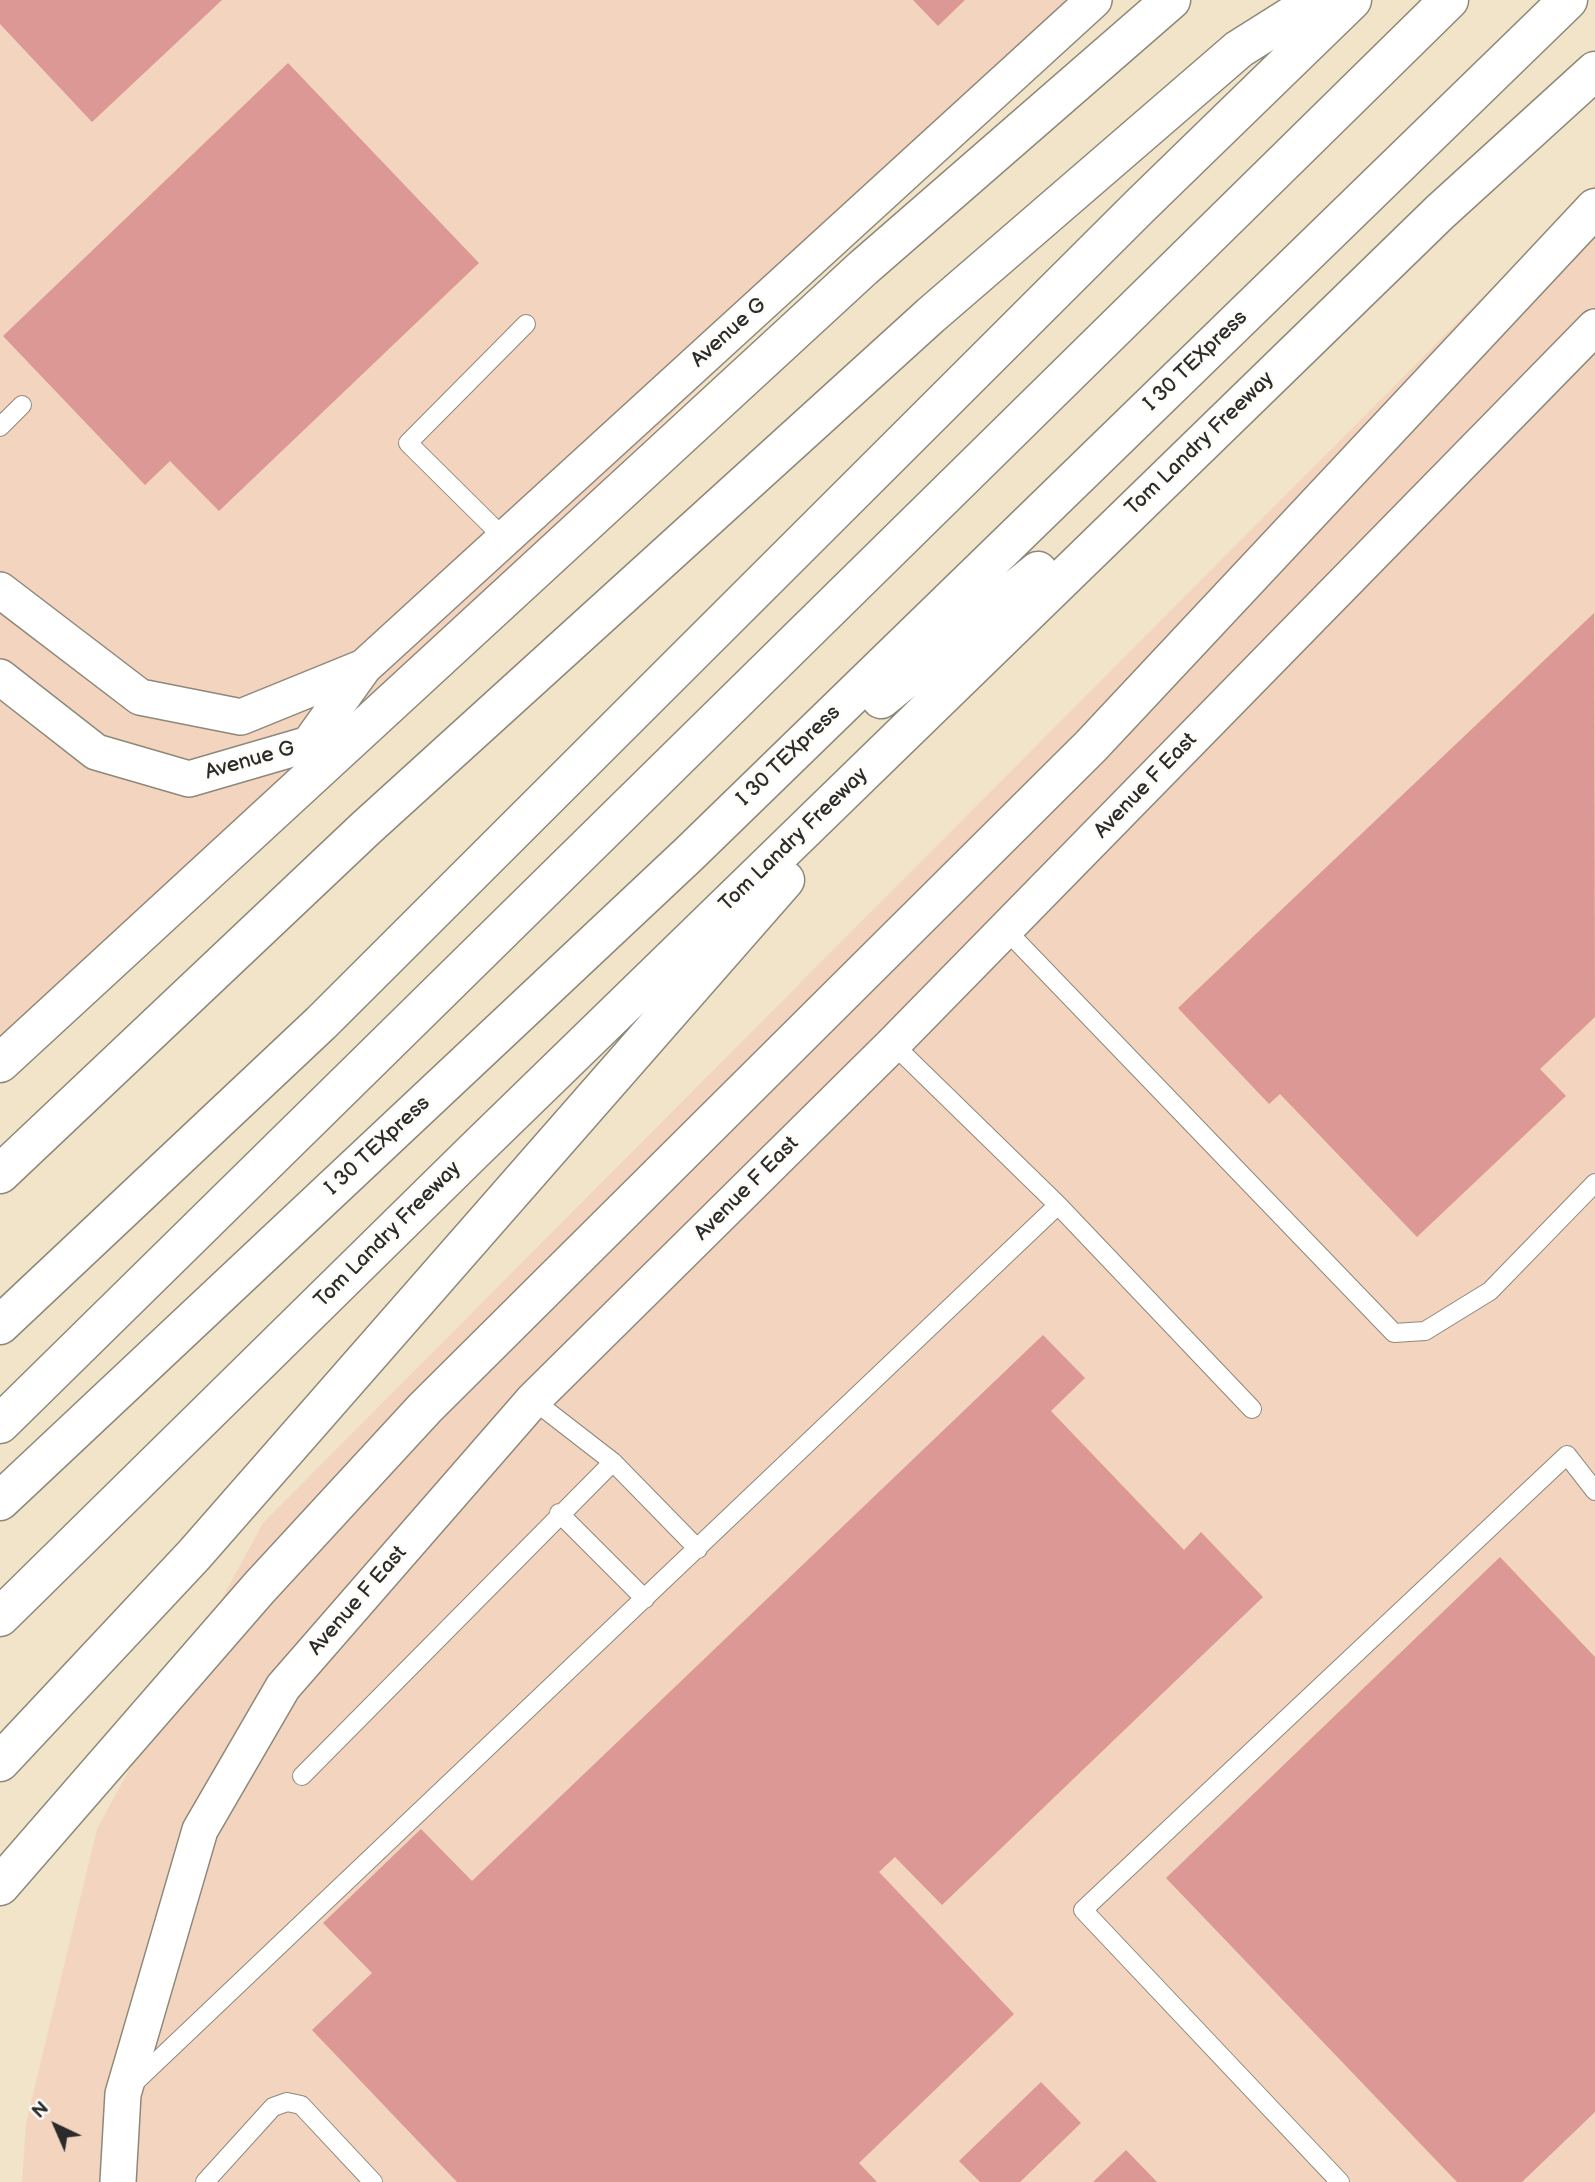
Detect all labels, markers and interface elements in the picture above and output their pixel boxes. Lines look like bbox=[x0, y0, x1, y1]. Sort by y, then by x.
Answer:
street label: Avenue G bbox=[686, 293, 772, 373]
street label: I 30 TEXpress bbox=[1139, 305, 1253, 417]
street label: Tom Landry Freeway bbox=[1121, 367, 1279, 521]
street label: I 30 TEXpress bbox=[732, 700, 846, 812]
street label: Avenue F East bbox=[1089, 728, 1203, 844]
street label: Avenue G bbox=[202, 736, 298, 786]
street label: Tom Landry Freeway bbox=[715, 763, 873, 917]
street label: I 30 TEXpress bbox=[320, 1091, 436, 1201]
street label: Avenue F East bbox=[690, 1132, 804, 1246]
street label: Tom Landry Freeway bbox=[310, 1157, 466, 1313]
street label: Avenue F East bbox=[304, 1541, 412, 1661]
north arrow bbox=[21, 2091, 91, 2161]
text: N bbox=[28, 2097, 54, 2124]

